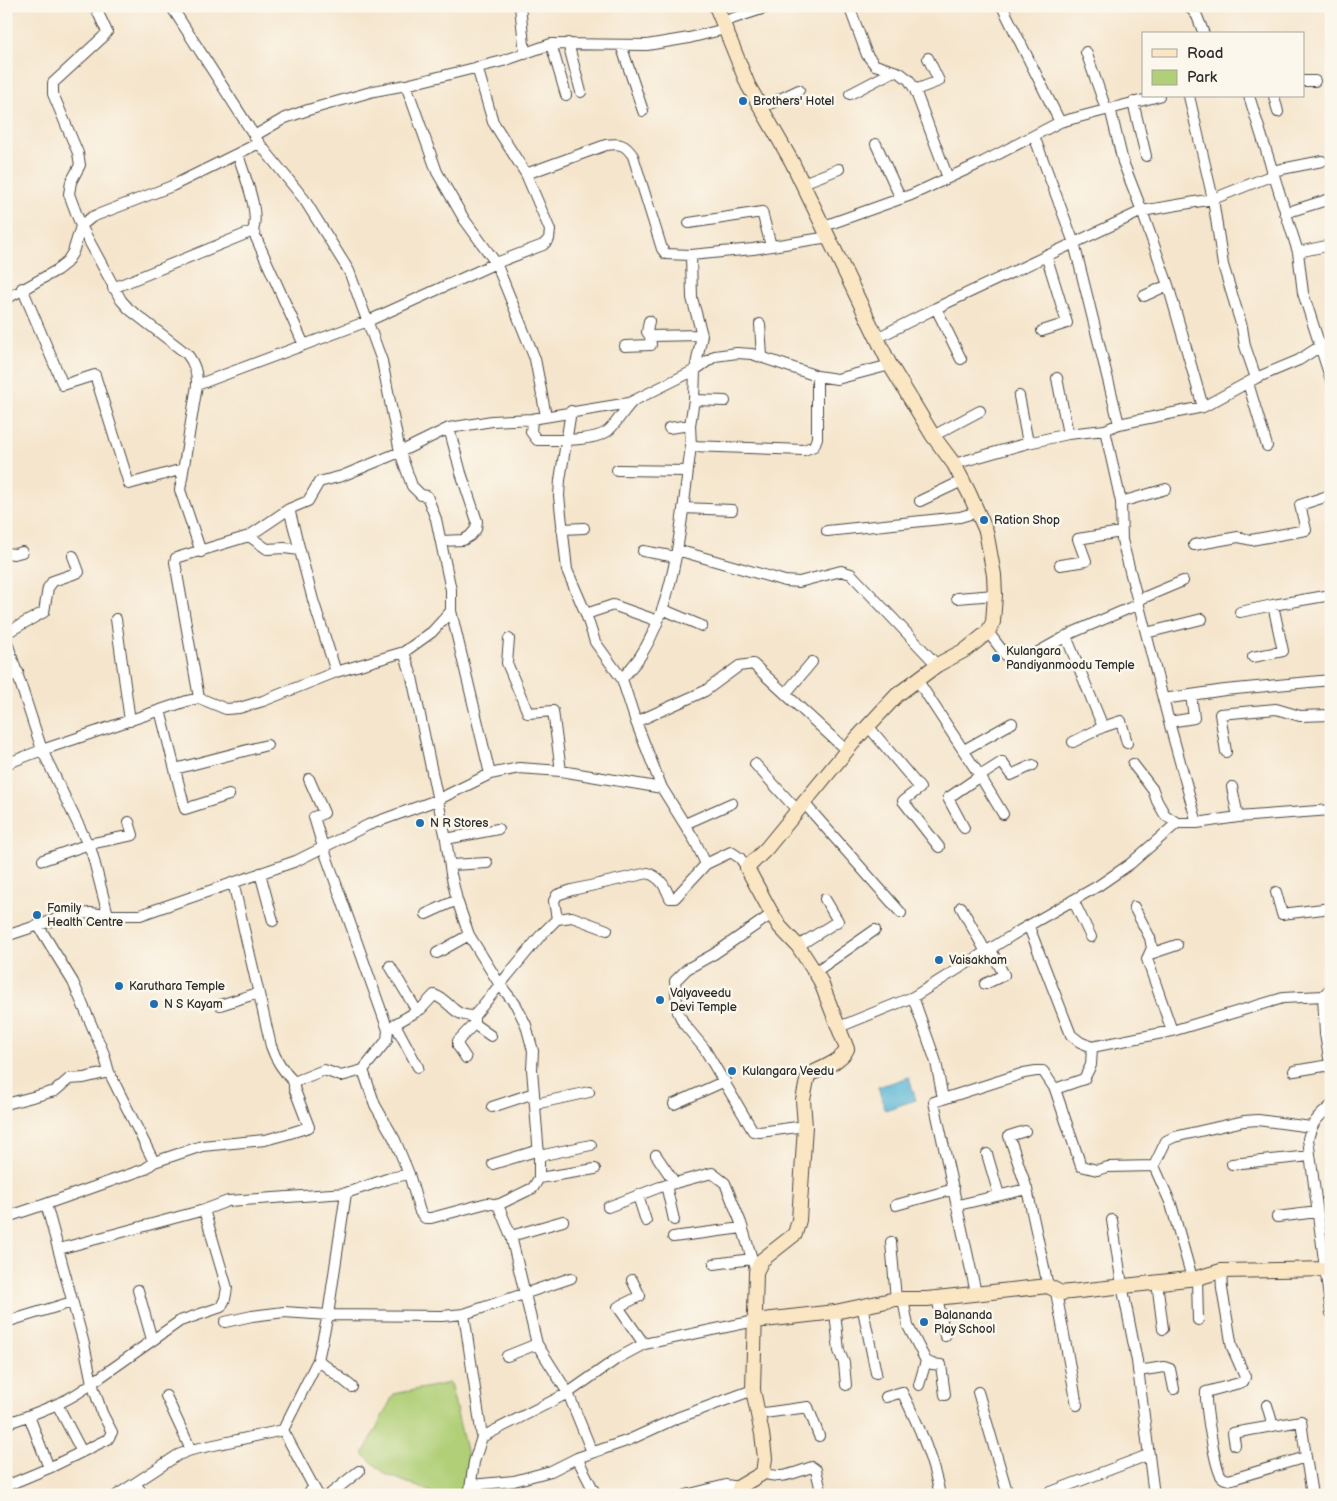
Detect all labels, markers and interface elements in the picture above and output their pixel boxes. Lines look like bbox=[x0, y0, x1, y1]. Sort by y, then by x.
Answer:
legend bbox=[1142, 32, 1304, 98]
text: Road bbox=[1187, 44, 1223, 63]
text: Park bbox=[1187, 68, 1218, 87]
place label: Brothers' Hotel bbox=[753, 94, 834, 109]
marker: Brothers' Hotel bbox=[737, 95, 749, 107]
place label: Ration Shop bbox=[994, 513, 1060, 528]
marker: Ration Shop bbox=[978, 514, 990, 526]
place label: Kulangara Pandiyanmoodu Temple bbox=[1006, 644, 1135, 673]
marker: Kulangara Pandiyanmoodu Temple bbox=[990, 652, 1002, 664]
place label: N R Stores bbox=[430, 816, 488, 831]
marker: N R Stores bbox=[414, 817, 426, 829]
place label: Family Health Centre bbox=[47, 901, 123, 930]
marker: Family Health Centre bbox=[31, 909, 43, 921]
place label: Vaisakham bbox=[949, 953, 1007, 968]
marker: Vaisakham bbox=[933, 954, 945, 966]
place label: Karuthara Temple bbox=[129, 979, 225, 994]
marker: Karuthara Temple bbox=[113, 980, 125, 992]
place label: Valyaveedu Devi Temple bbox=[670, 986, 737, 1015]
marker: Valyaveedu Devi Temple bbox=[654, 994, 666, 1006]
place label: N S Kayam bbox=[164, 997, 223, 1012]
marker: N S Kayam bbox=[148, 998, 160, 1010]
place label: Kulangara Veedu bbox=[742, 1064, 834, 1079]
marker: Kulangara Veedu bbox=[726, 1065, 738, 1077]
place label: Balananda Play School bbox=[934, 1308, 995, 1337]
marker: Balananda Play School bbox=[918, 1316, 930, 1328]

